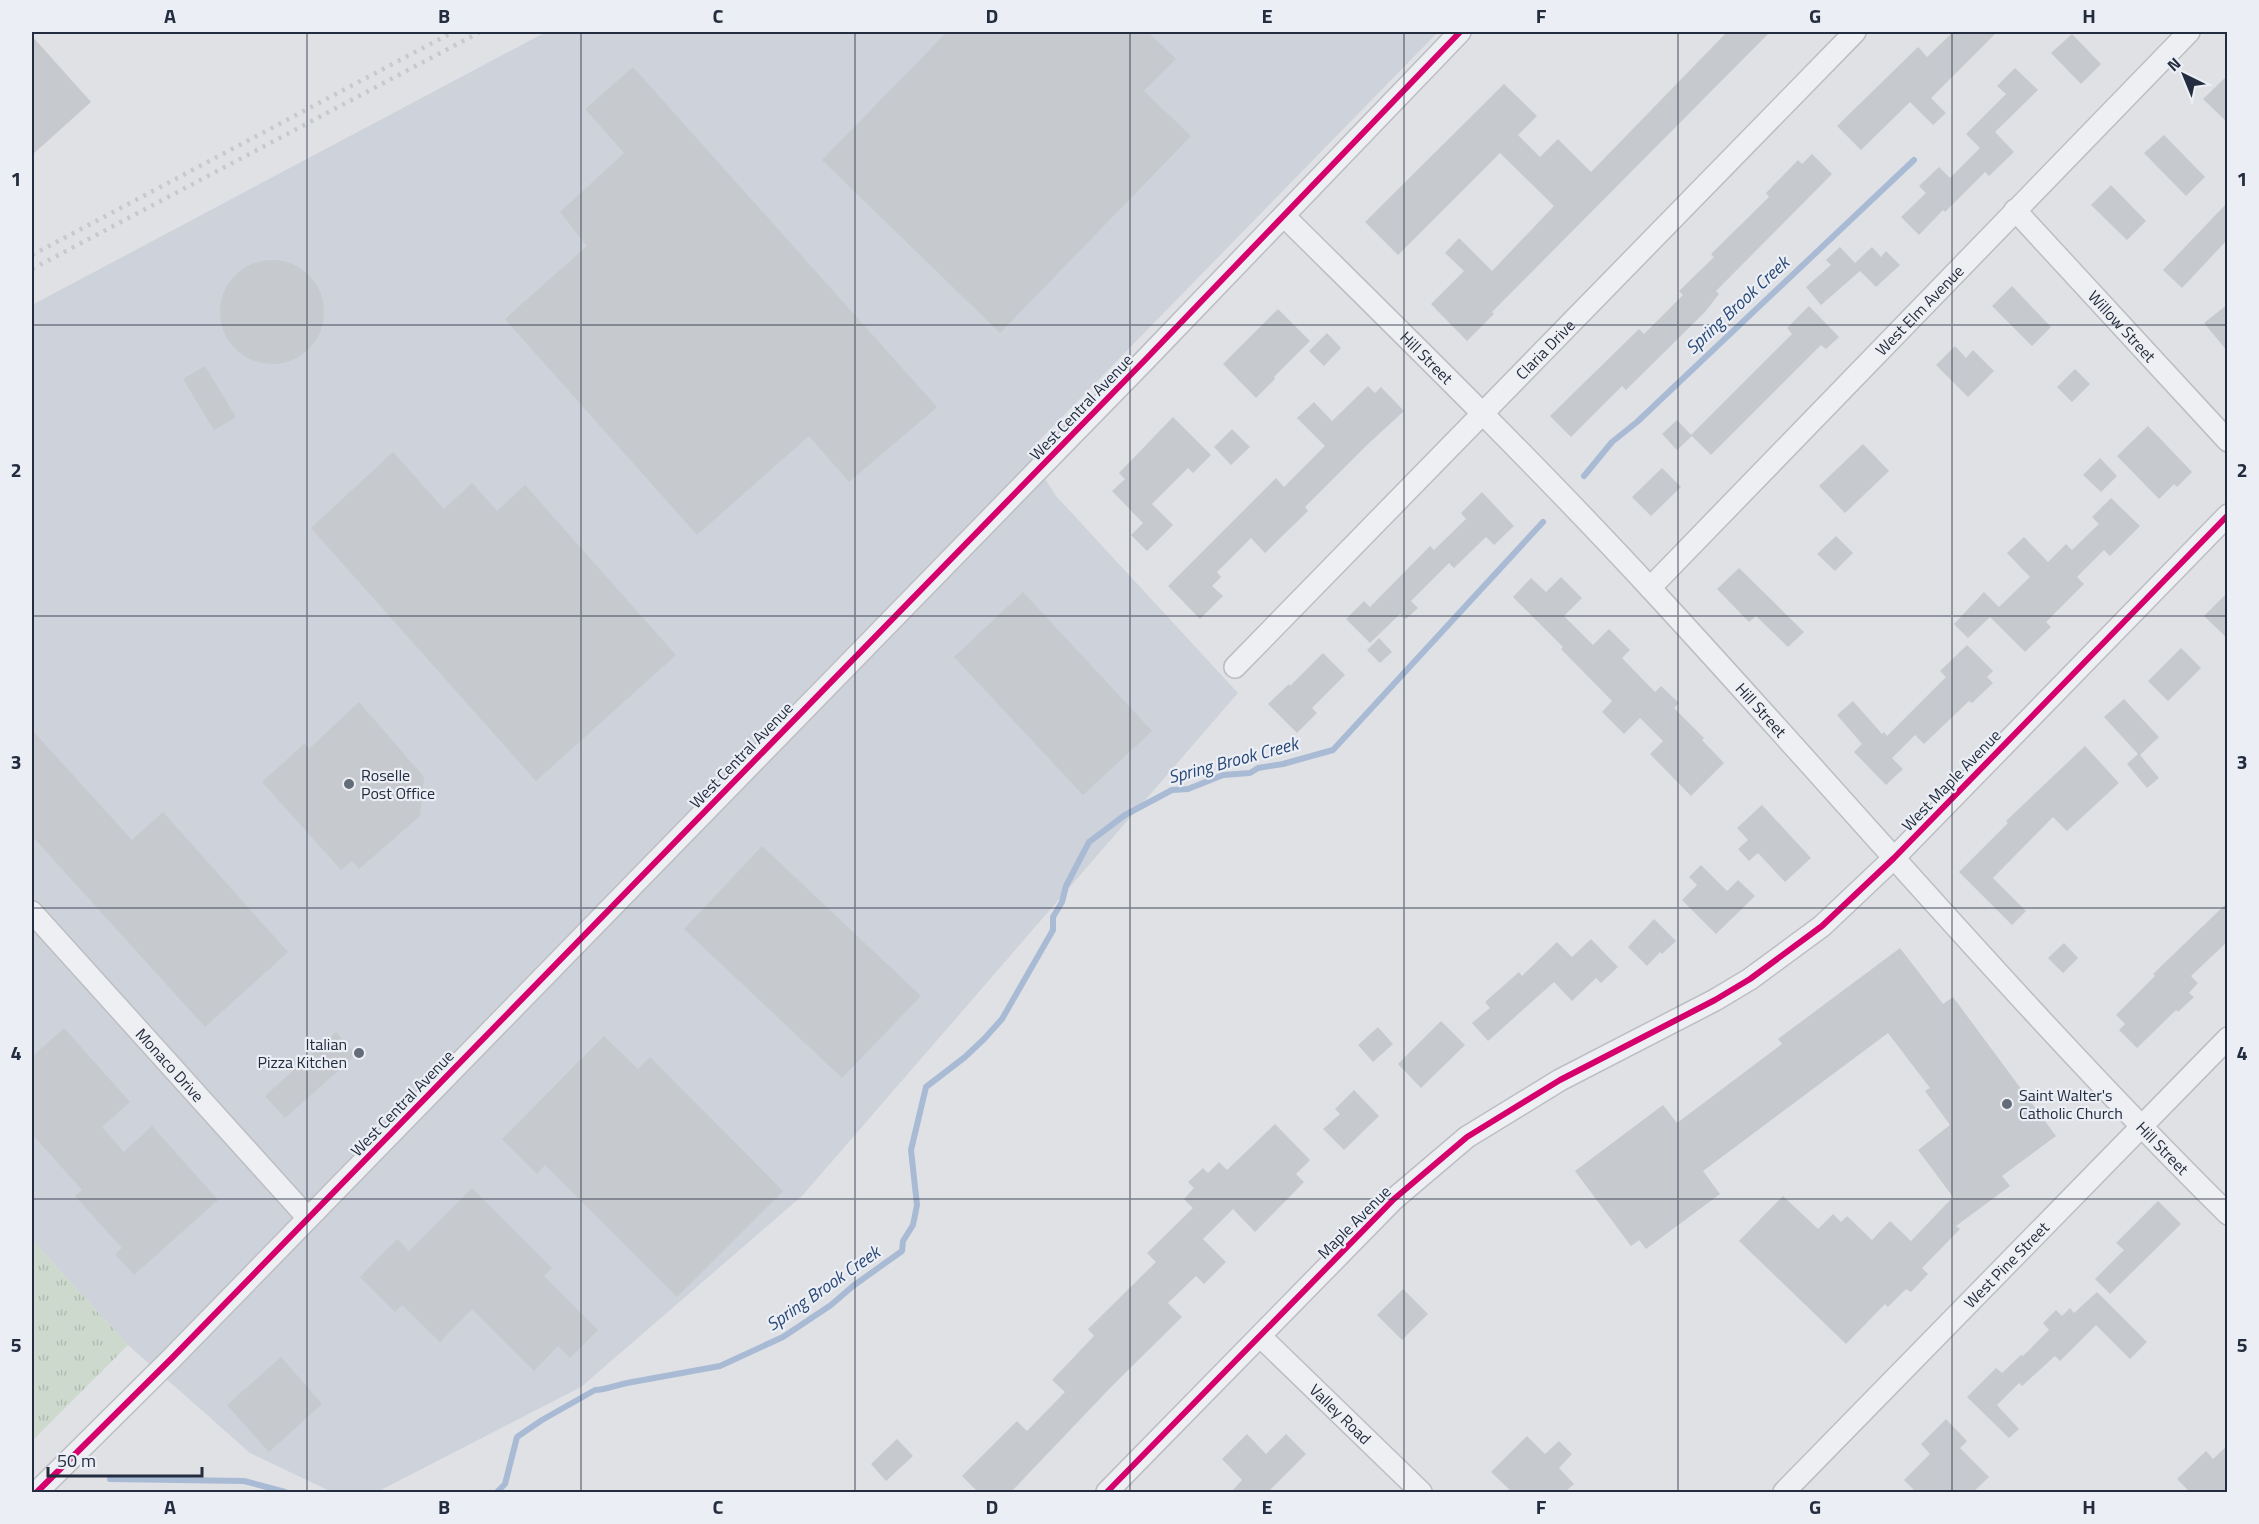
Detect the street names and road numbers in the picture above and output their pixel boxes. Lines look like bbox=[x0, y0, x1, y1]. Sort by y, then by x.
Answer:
street label: West Elm Avenue bbox=[1870, 259, 1969, 361]
street label: Willow Street bbox=[2083, 285, 2162, 368]
street label: Claria Drive bbox=[1510, 314, 1580, 385]
street label: Hill Street bbox=[1395, 326, 1459, 390]
street label: West Central Avenue bbox=[1024, 348, 1138, 466]
street label: Hill Street bbox=[1730, 677, 1793, 743]
street label: West Central Avenue bbox=[684, 696, 798, 814]
street label: West Maple Avenue bbox=[1896, 724, 2006, 836]
street label: Monaco Drive bbox=[130, 1023, 210, 1107]
street label: West Central Avenue bbox=[345, 1044, 459, 1162]
street label: Hill Street bbox=[2131, 1116, 2195, 1180]
street label: Maple Avenue bbox=[1312, 1180, 1396, 1264]
street label: West Pine Street bbox=[1958, 1216, 2055, 1313]
street label: Valley Road bbox=[1304, 1378, 1377, 1450]

